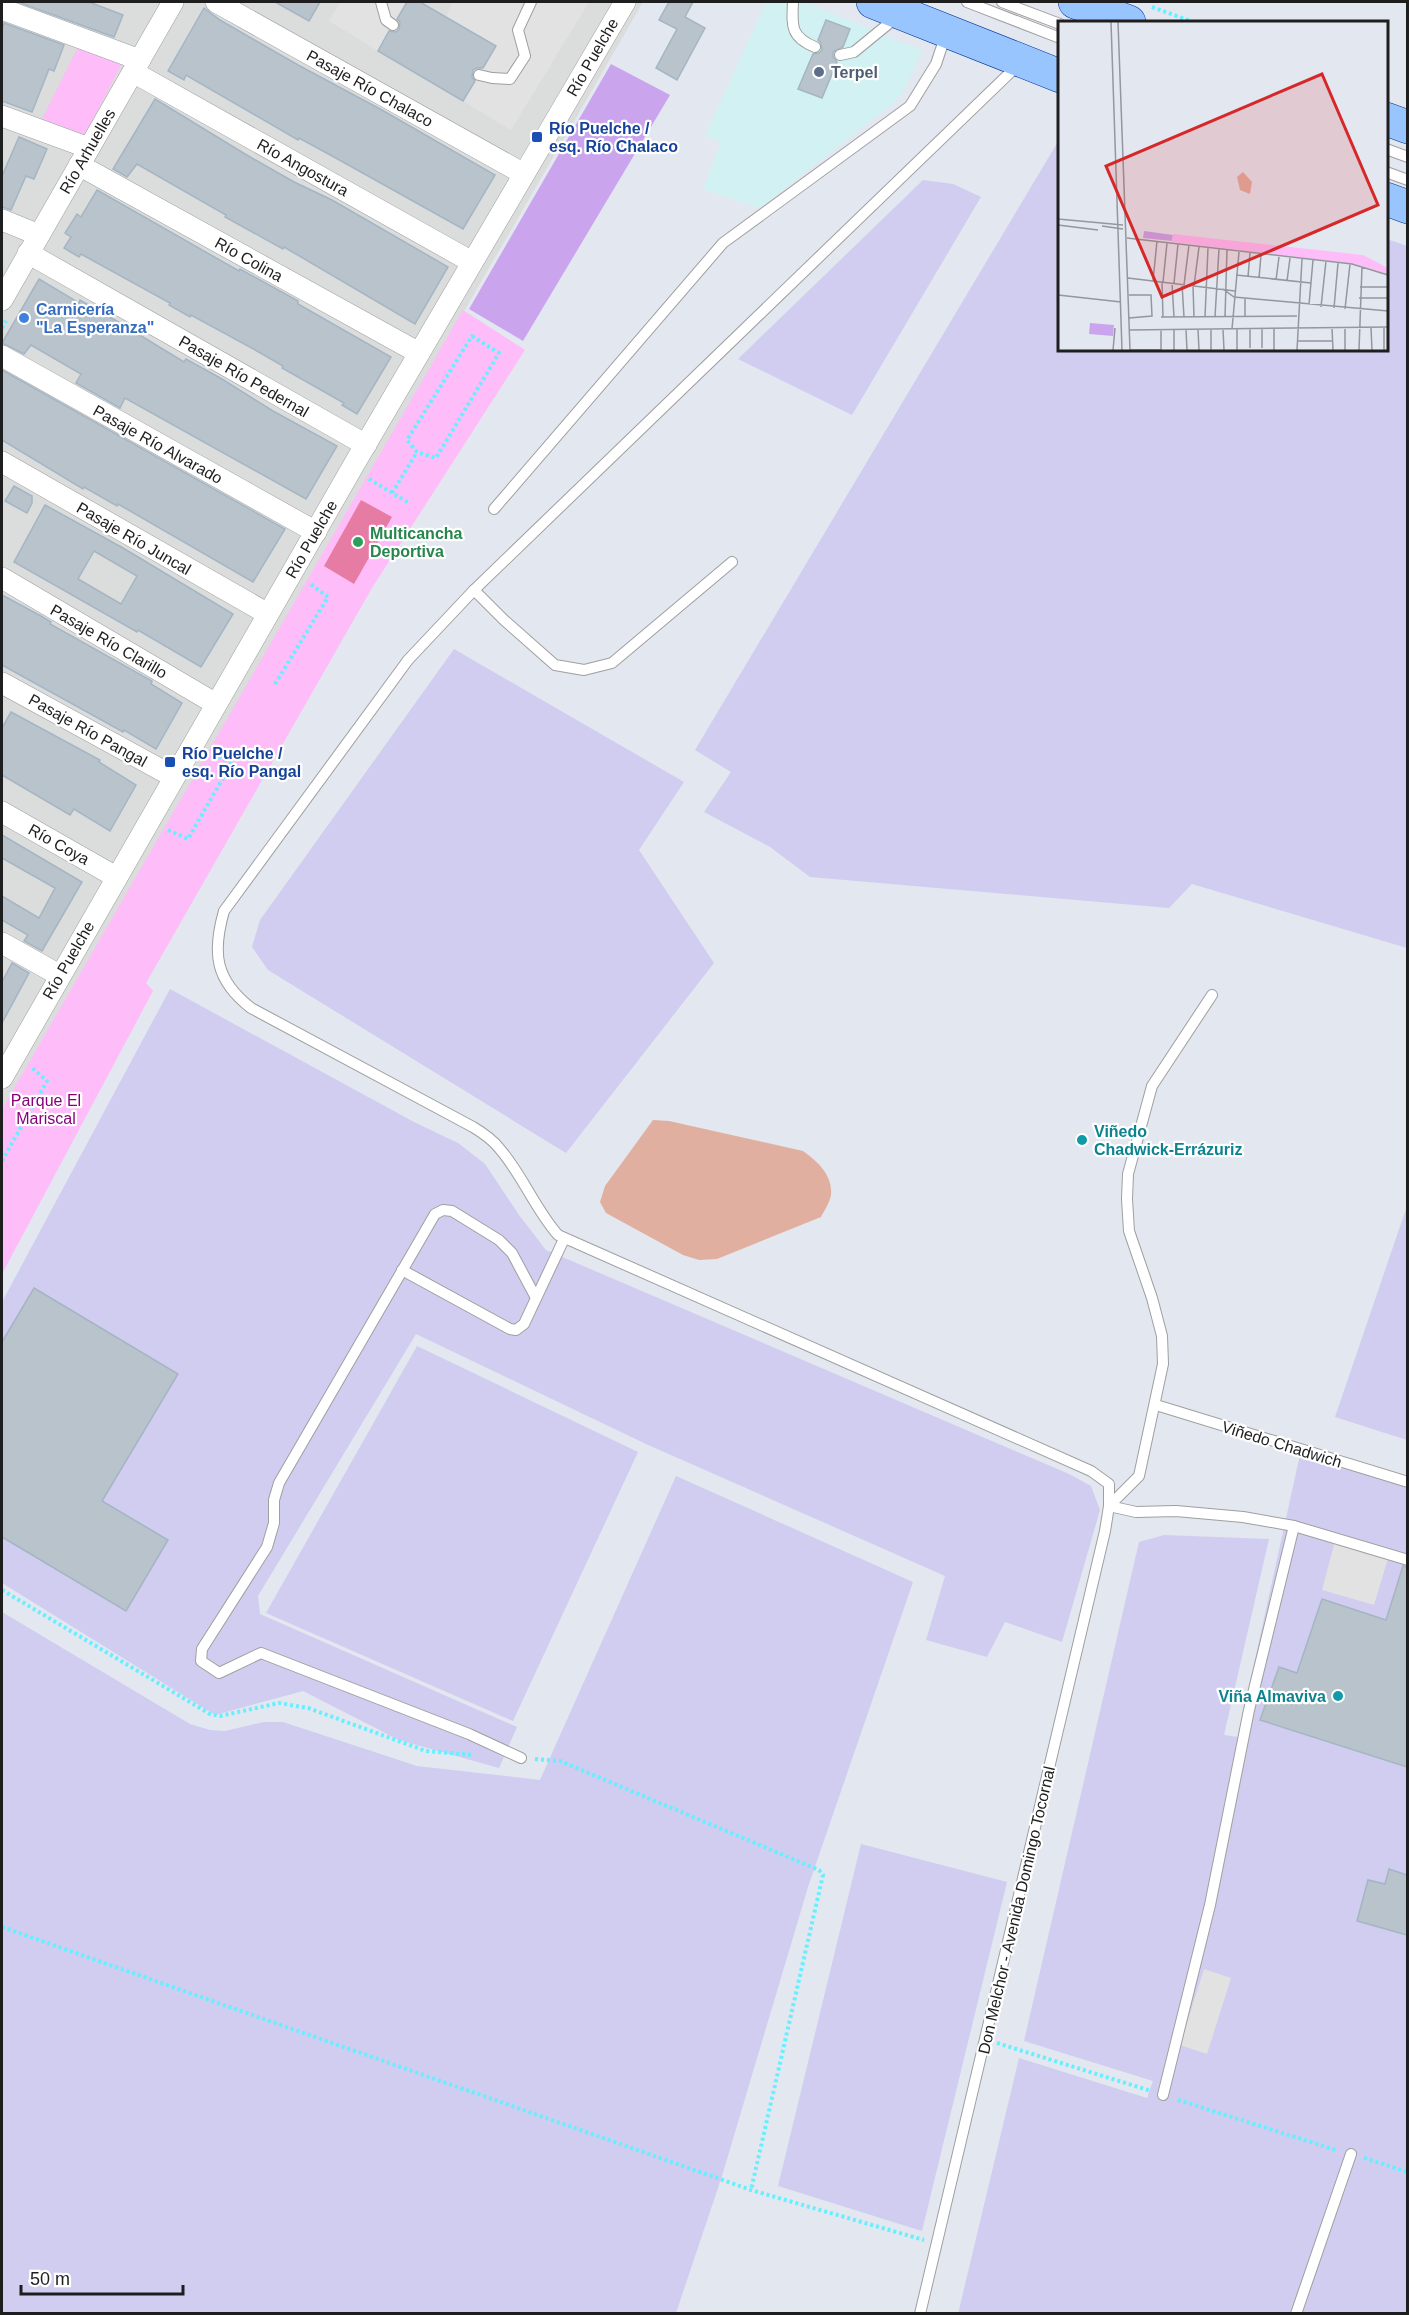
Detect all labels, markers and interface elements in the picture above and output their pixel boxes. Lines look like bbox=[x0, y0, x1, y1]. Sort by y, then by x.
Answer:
street label: Río Puelche bbox=[563, 15, 622, 99]
inset map bbox=[1058, 21, 1388, 351]
street label: Pasaje Río Chalaco bbox=[304, 47, 436, 130]
place label: Terpel bbox=[831, 64, 878, 81]
marker: Terpel bbox=[812, 65, 826, 79]
street label: Río Arhuelles bbox=[56, 106, 119, 197]
place label: Río Puelche / esq. Río Chalaco bbox=[549, 120, 678, 155]
marker: Río Puelche / esq. Río Chalaco bbox=[530, 130, 544, 144]
street label: Río Angostura bbox=[254, 135, 351, 199]
street label: Río Colina bbox=[212, 234, 286, 285]
place label: Carnicería "La Esperanza" bbox=[36, 301, 154, 336]
marker: Carnicería "La Esperanza" bbox=[17, 311, 31, 325]
street label: Pasaje Río Pedernal bbox=[176, 332, 312, 420]
street label: Pasaje Río Alvarado bbox=[90, 402, 225, 487]
street label: Río Puelche bbox=[282, 497, 341, 581]
street label: Pasaje Río Juncal bbox=[74, 499, 194, 578]
place label: Multicancha Deportiva bbox=[370, 525, 463, 560]
marker: Multicancha Deportiva bbox=[351, 535, 365, 549]
street label: Pasaje Río Clarillo bbox=[48, 601, 170, 682]
street label: Pasaje Río Pangal bbox=[26, 691, 150, 770]
place label: Río Puelche / esq. Río Pangal bbox=[182, 745, 301, 780]
marker: Río Puelche / esq. Río Pangal bbox=[163, 755, 177, 769]
street label: Río Coya bbox=[25, 821, 92, 868]
street label: Río Puelche bbox=[39, 918, 98, 1002]
park label: Parque El Mariscal bbox=[11, 1092, 81, 1127]
place label: Viñedo Chadwick-Errázuriz bbox=[1094, 1123, 1242, 1158]
marker: Viñedo Chadwick-Errázuriz bbox=[1075, 1133, 1089, 1147]
street label: Viñedo Chadwich bbox=[1220, 1418, 1344, 1471]
place label: Viña Almaviva bbox=[1218, 1688, 1326, 1705]
marker: Viña Almaviva bbox=[1331, 1689, 1345, 1703]
street label: Don Melchor - Avenida Domingo Tocornal bbox=[975, 1765, 1058, 2056]
scale bar bbox=[21, 2258, 183, 2296]
text: 50 m bbox=[30, 2269, 70, 2289]

